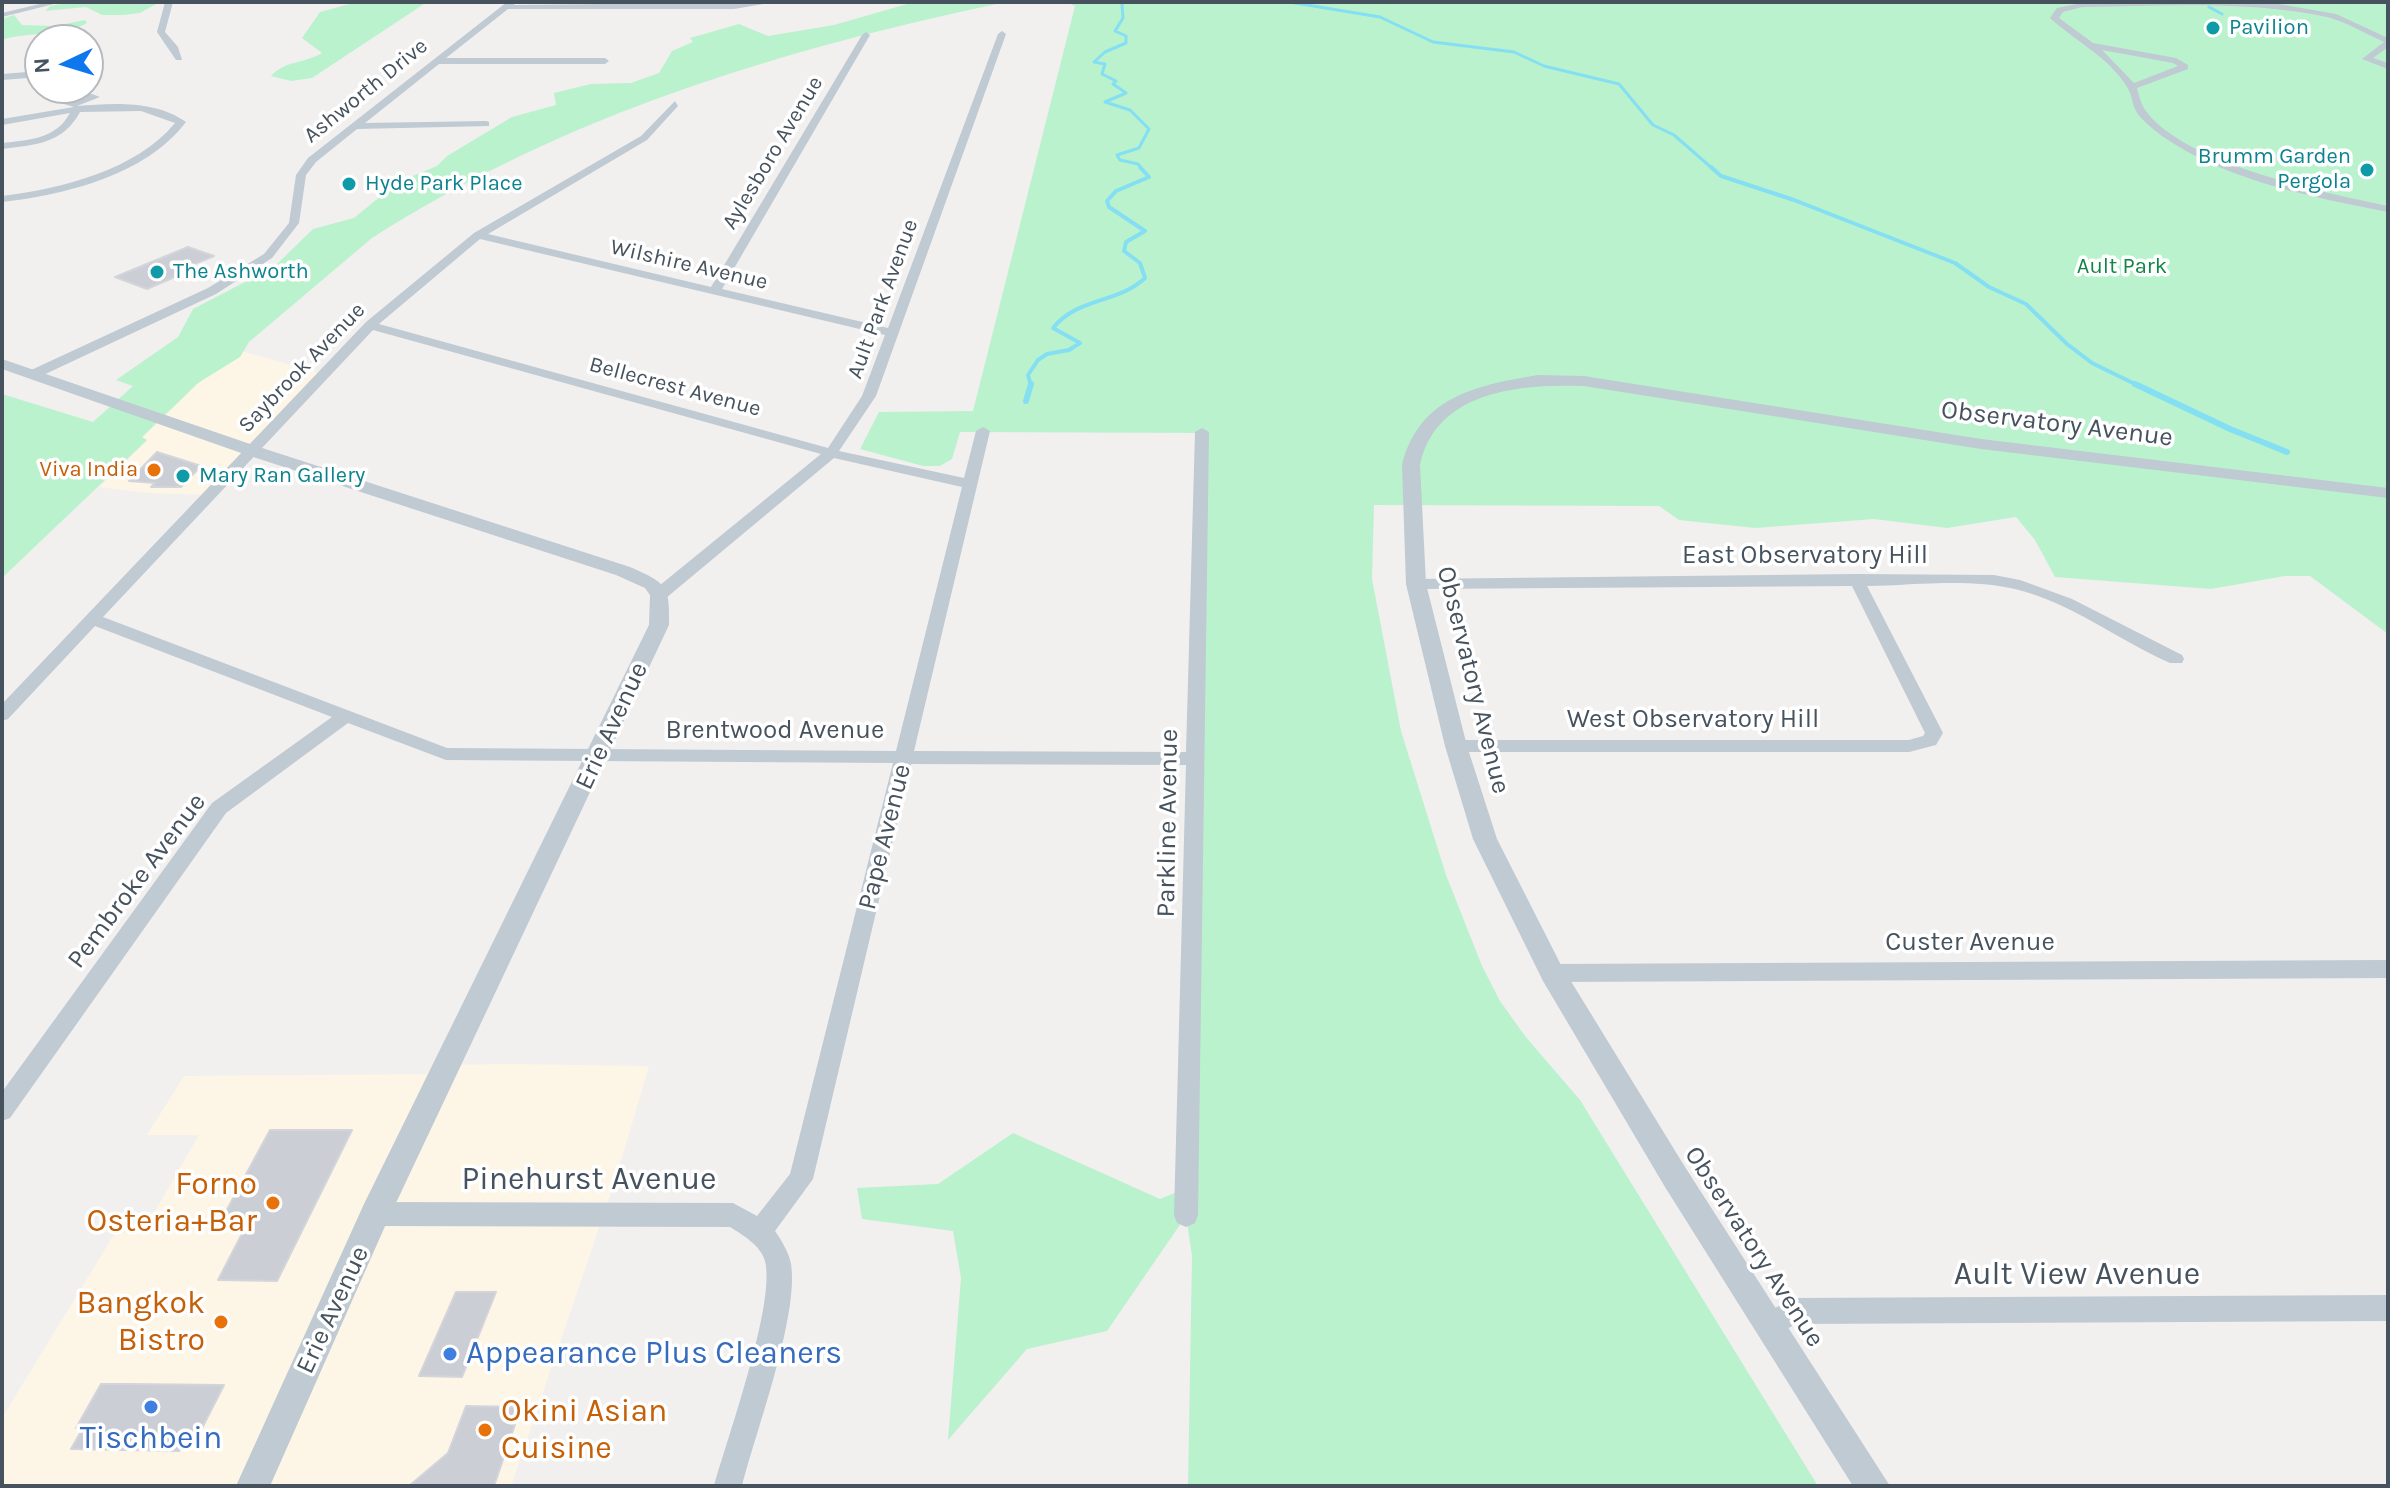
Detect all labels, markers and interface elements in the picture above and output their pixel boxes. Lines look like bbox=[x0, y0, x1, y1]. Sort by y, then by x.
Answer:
place label: Pavilion bbox=[2229, 15, 2309, 41]
marker: Pavilion bbox=[2204, 19, 2222, 37]
north arrow bbox=[24, 24, 104, 104]
street label: Ashworth Drive bbox=[299, 33, 433, 149]
text: N bbox=[29, 57, 56, 74]
street label: Aylesboro Avenue bbox=[717, 72, 829, 234]
place label: Brumm Garden Pergola bbox=[2198, 144, 2351, 196]
marker: Brumm Garden Pergola bbox=[2358, 161, 2376, 179]
place label: Hyde Park Place bbox=[365, 171, 522, 197]
marker: Hyde Park Place bbox=[340, 175, 358, 193]
street label: Ault Park Avenue bbox=[842, 216, 924, 382]
street label: Wilshire Avenue bbox=[608, 234, 770, 296]
park label: Ault Park bbox=[2077, 254, 2167, 280]
place label: The Ashworth bbox=[173, 259, 309, 285]
marker: The Ashworth bbox=[148, 263, 166, 281]
street label: Saybrook Avenue bbox=[233, 297, 371, 439]
street label: Bellecrest Avenue bbox=[586, 351, 764, 423]
street label: Observatory Avenue bbox=[1939, 394, 2175, 454]
place label: Viva India bbox=[40, 457, 138, 483]
marker: Viva India bbox=[145, 461, 163, 479]
place label: Mary Ran Gallery bbox=[199, 463, 365, 489]
marker: Mary Ran Gallery bbox=[174, 467, 192, 485]
street label: East Observatory Hill bbox=[1682, 540, 1928, 572]
street label: Observatory Avenue bbox=[1430, 563, 1516, 797]
street label: Erie Avenue bbox=[569, 657, 655, 795]
street label: West Observatory Hill bbox=[1567, 704, 1819, 736]
street label: Brentwood Avenue bbox=[666, 715, 884, 747]
street label: Parkline Avenue bbox=[1151, 728, 1185, 918]
street label: Pape Avenue bbox=[852, 761, 918, 913]
street label: Pembroke Avenue bbox=[61, 787, 213, 975]
street label: Custer Avenue bbox=[1885, 927, 2055, 959]
street label: Observatory Avenue bbox=[1677, 1141, 1831, 1353]
street label: Pinehurst Avenue bbox=[461, 1161, 717, 1199]
place label: Forno Osteria+Bar bbox=[86, 1166, 257, 1241]
marker: Forno Osteria+Bar bbox=[264, 1194, 282, 1212]
street label: Erie Avenue bbox=[290, 1241, 376, 1379]
street label: Ault View Avenue bbox=[1954, 1256, 2200, 1294]
place label: Bangkok Bistro bbox=[77, 1285, 205, 1360]
marker: Bangkok Bistro bbox=[212, 1313, 230, 1331]
place label: Appearance Plus Cleaners bbox=[466, 1335, 842, 1373]
marker: Appearance Plus Cleaners bbox=[441, 1345, 459, 1363]
place label: Okini Asian Cuisine bbox=[501, 1393, 667, 1468]
marker: Tischbein bbox=[142, 1398, 160, 1416]
place label: Tischbein bbox=[80, 1420, 222, 1458]
marker: Okini Asian Cuisine bbox=[476, 1421, 494, 1439]

